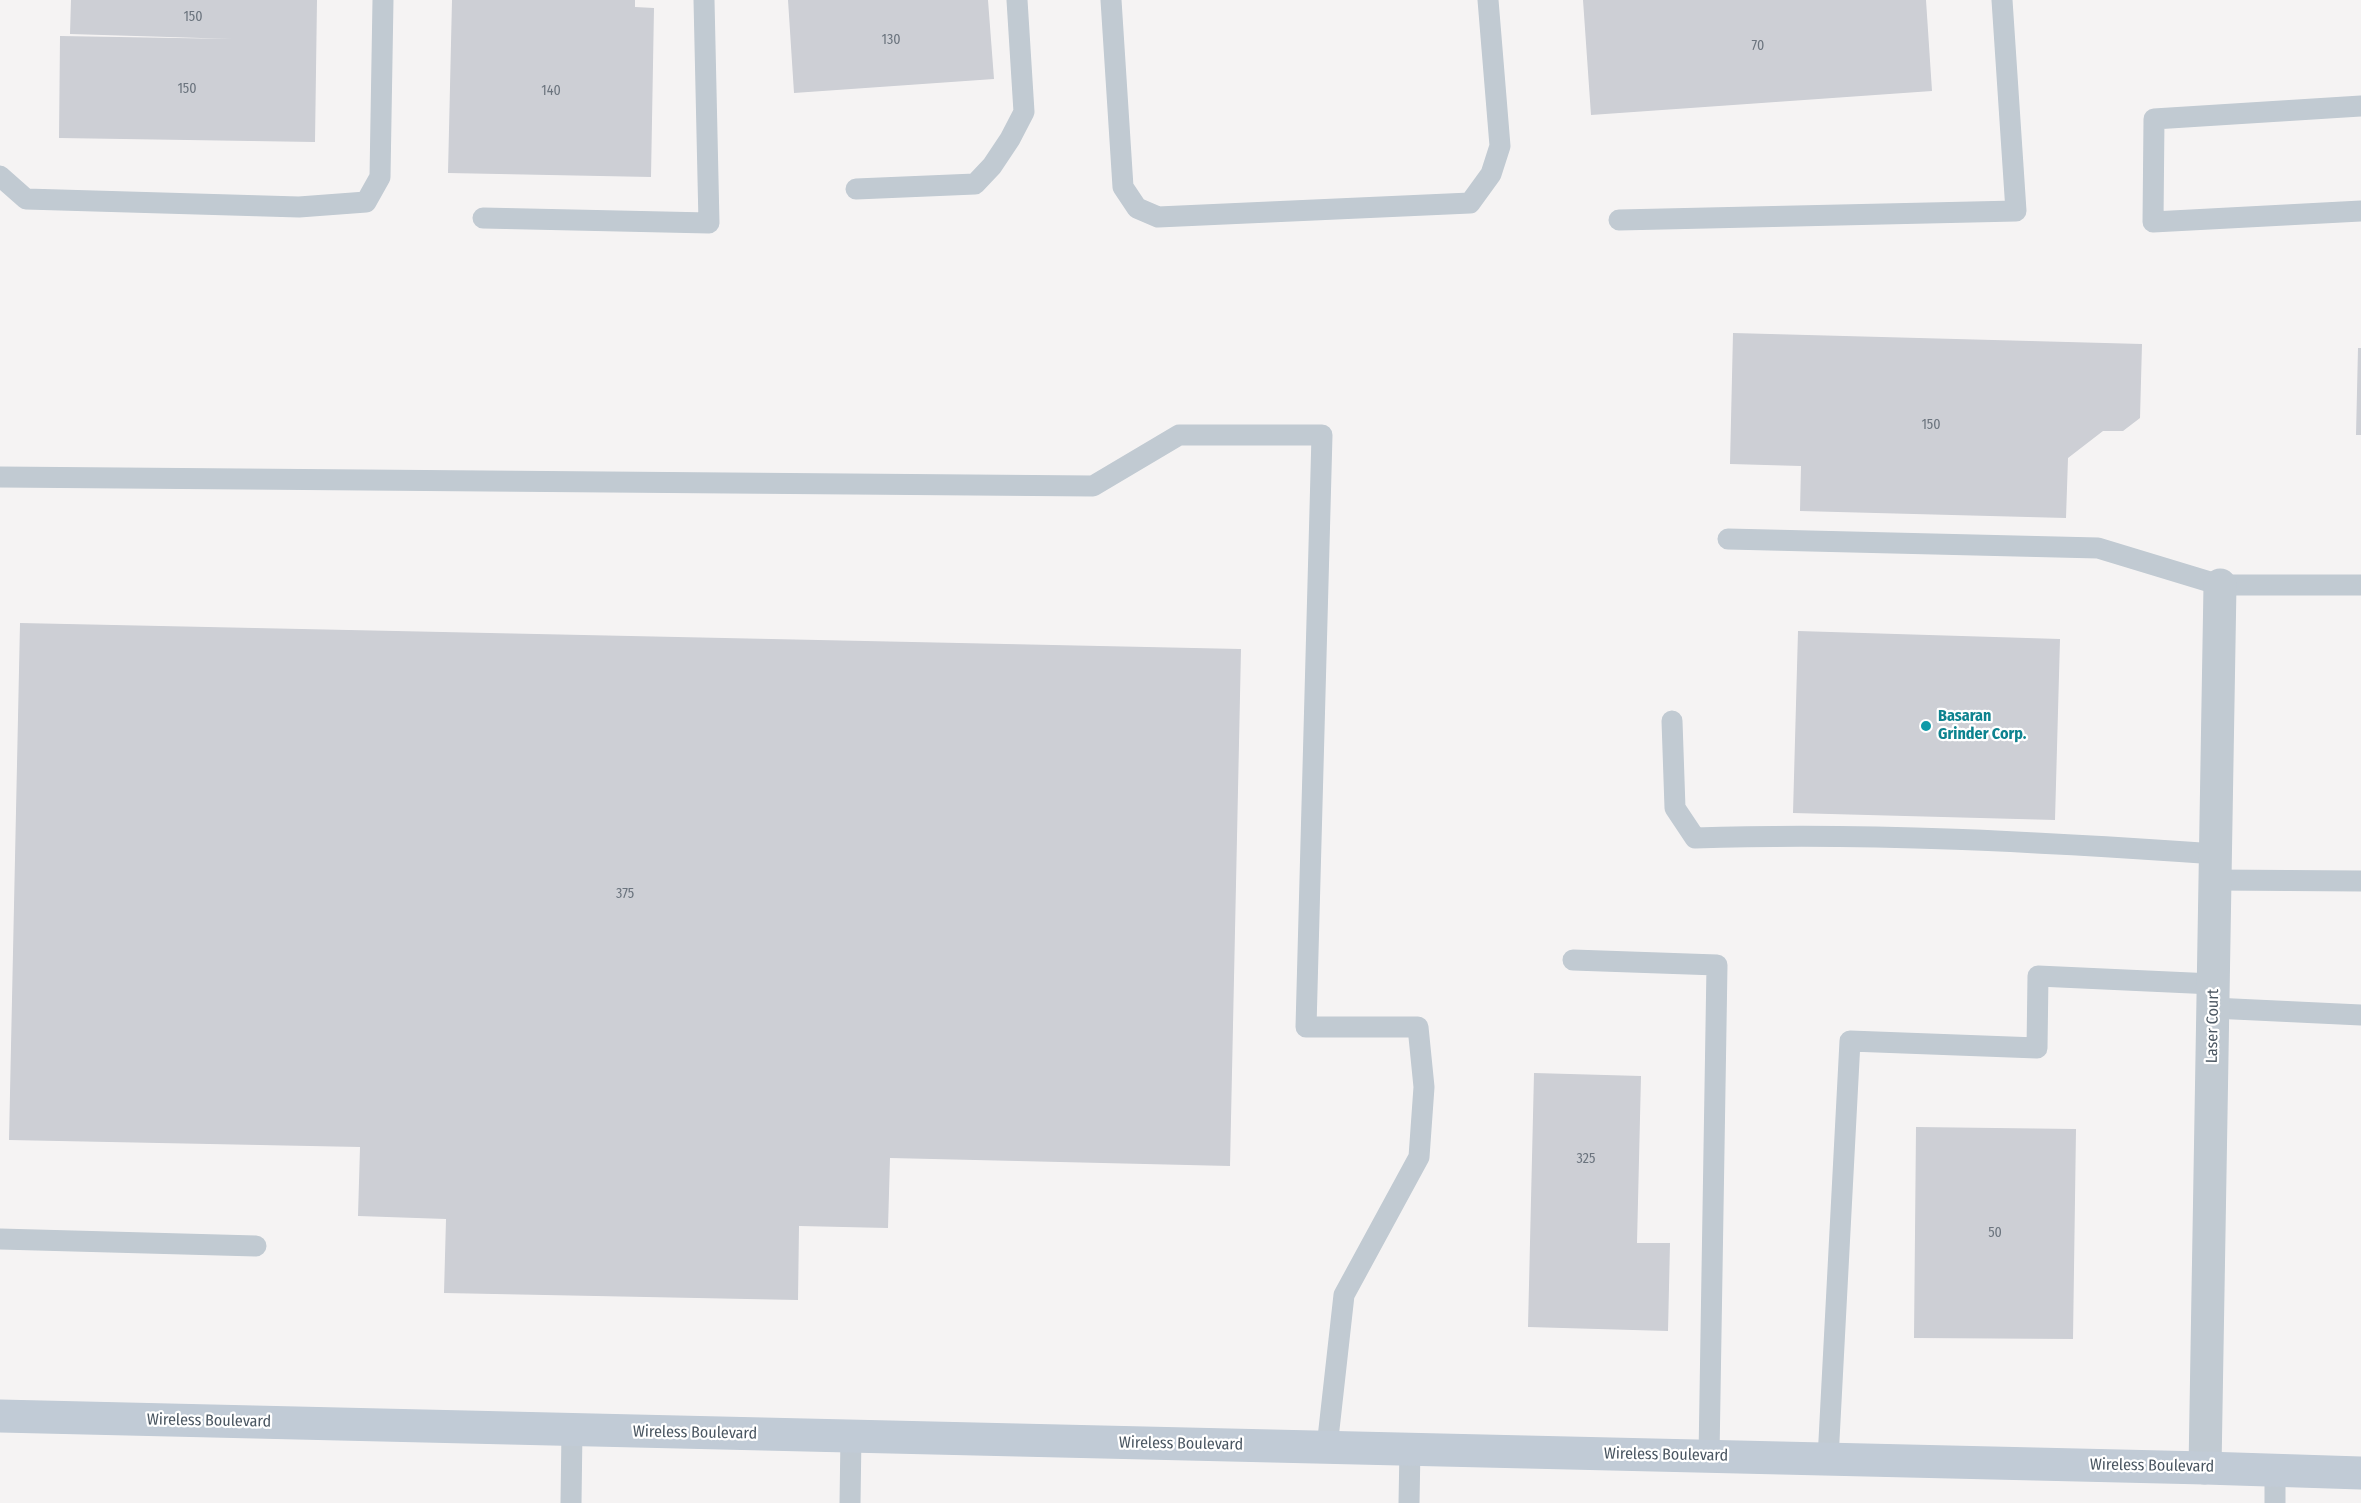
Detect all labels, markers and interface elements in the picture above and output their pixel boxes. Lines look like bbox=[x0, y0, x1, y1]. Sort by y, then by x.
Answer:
house number: 150 bbox=[183, 9, 203, 25]
house number: 130 bbox=[881, 32, 901, 48]
house number: 70 bbox=[1752, 38, 1764, 54]
house number: 150 bbox=[177, 81, 197, 97]
house number: 140 bbox=[541, 83, 561, 99]
house number: 150 bbox=[1921, 417, 1941, 433]
place label: Basaran Grinder Corp. bbox=[1938, 707, 2026, 745]
marker: Basaran Grinder Corp. bbox=[1919, 719, 1933, 733]
house number: 375 bbox=[616, 886, 634, 902]
street label: Laser Court bbox=[2203, 989, 2223, 1063]
house number: 325 bbox=[1577, 1151, 1595, 1167]
house number: 50 bbox=[1988, 1225, 2002, 1241]
street label: Wireless Boulevard bbox=[147, 1410, 271, 1432]
street label: Wireless Boulevard bbox=[633, 1422, 757, 1444]
street label: Wireless Boulevard bbox=[1119, 1433, 1243, 1455]
street label: Wireless Boulevard bbox=[1604, 1444, 1728, 1466]
street label: Wireless Boulevard bbox=[2090, 1455, 2214, 1477]

